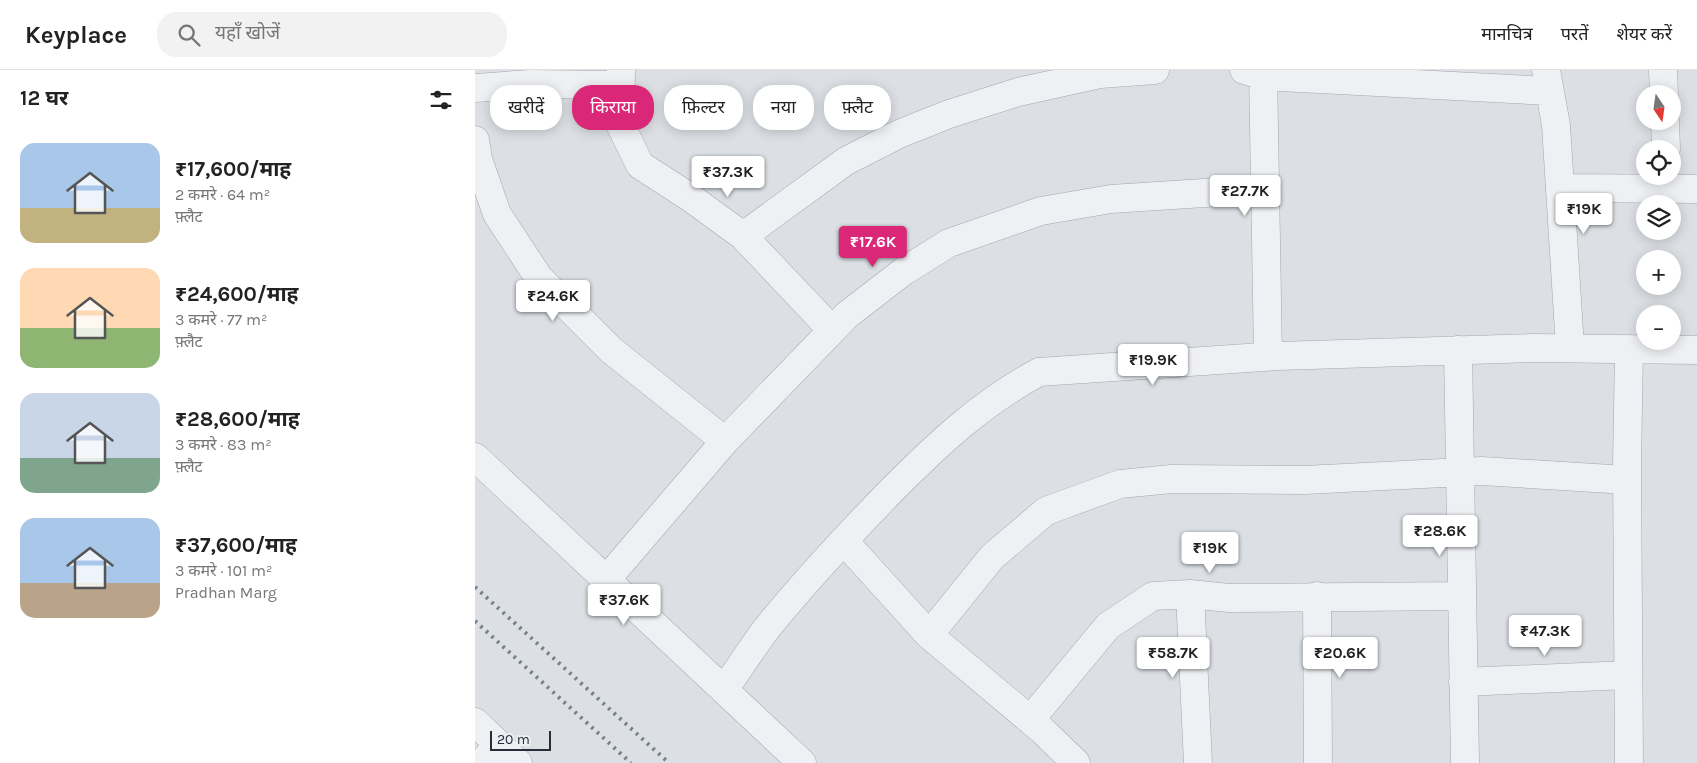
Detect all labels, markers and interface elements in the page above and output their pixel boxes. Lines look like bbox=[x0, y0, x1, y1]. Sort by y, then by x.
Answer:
search box bbox=[157, 12, 507, 57]
text: Keyplace bbox=[25, 21, 127, 49]
icon: search bbox=[175, 21, 203, 49]
text: यहाँ खोजें bbox=[215, 22, 280, 44]
text: मानचित्र bbox=[1481, 23, 1533, 45]
text: परतें bbox=[1561, 23, 1588, 45]
text: शेयर करें bbox=[1616, 23, 1672, 45]
chip: खरीदें bbox=[490, 85, 562, 130]
chip: किराया bbox=[572, 85, 654, 130]
chip: फ़िल्टर bbox=[664, 85, 743, 130]
chip: नया bbox=[753, 85, 814, 130]
chip: फ़्लैट bbox=[824, 85, 891, 130]
north arrow bbox=[1636, 85, 1681, 130]
map controls bbox=[1636, 85, 1681, 350]
text: 12 घर bbox=[20, 86, 68, 110]
icon: filters bbox=[427, 86, 455, 114]
button: locate bbox=[1636, 140, 1681, 185]
pin: ₹37.3K bbox=[687, 156, 769, 198]
text: ₹17,600/माह bbox=[175, 157, 291, 181]
text: ₹37.3K bbox=[703, 162, 753, 181]
icon: home bbox=[60, 163, 120, 223]
pin: ₹27.7K bbox=[1204, 174, 1286, 217]
text: ₹27.7K bbox=[1221, 181, 1269, 200]
text: 2 कमरे · 64 m² bbox=[175, 185, 270, 204]
pin: ₹19K bbox=[1554, 192, 1614, 235]
button: layers bbox=[1636, 195, 1681, 240]
text: ₹19K bbox=[1566, 199, 1602, 218]
text: फ़्लैट bbox=[175, 207, 203, 226]
pin: ₹17.6K bbox=[832, 226, 914, 268]
text: ₹17.6K bbox=[850, 232, 896, 251]
button: + bbox=[1636, 250, 1681, 295]
pin: ₹24.6K bbox=[512, 280, 594, 322]
text: ₹24,600/माह bbox=[175, 282, 299, 306]
text: ₹24.6K bbox=[527, 286, 579, 305]
icon: home bbox=[60, 288, 120, 348]
button: − bbox=[1636, 305, 1681, 350]
text: 3 कमरे · 77 m² bbox=[175, 310, 267, 329]
text: फ़्लैट bbox=[175, 332, 203, 351]
pin: ₹19.9K bbox=[1112, 344, 1194, 386]
text: ₹19.9K bbox=[1129, 350, 1177, 369]
text: ₹28,600/माह bbox=[175, 407, 300, 431]
icon: home bbox=[60, 413, 120, 473]
text: 3 कमरे · 83 m² bbox=[175, 435, 272, 454]
text: फ़्लैट bbox=[175, 457, 203, 476]
pin: ₹28.6K bbox=[1399, 514, 1481, 557]
text: ₹28.6K bbox=[1414, 521, 1466, 540]
pin: ₹19K bbox=[1180, 532, 1240, 574]
text: ₹37,600/माह bbox=[175, 533, 297, 557]
icon: home bbox=[60, 538, 120, 598]
text: ₹19K bbox=[1192, 538, 1228, 557]
text: 3 कमरे · 101 m² bbox=[175, 561, 272, 580]
text: Pradhan Marg bbox=[175, 583, 277, 602]
pin: ₹37.6K bbox=[583, 584, 665, 626]
text: ₹37.6K bbox=[599, 590, 649, 609]
pin: ₹47.3K bbox=[1504, 614, 1586, 657]
text: ₹47.3K bbox=[1520, 621, 1570, 640]
pin: ₹58.7K bbox=[1132, 636, 1214, 679]
pin: ₹20.6K bbox=[1299, 636, 1381, 679]
text: ₹58.7K bbox=[1148, 643, 1198, 662]
text: ₹20.6K bbox=[1314, 643, 1366, 662]
scale bar bbox=[490, 728, 551, 751]
text: 20 m bbox=[497, 731, 530, 748]

